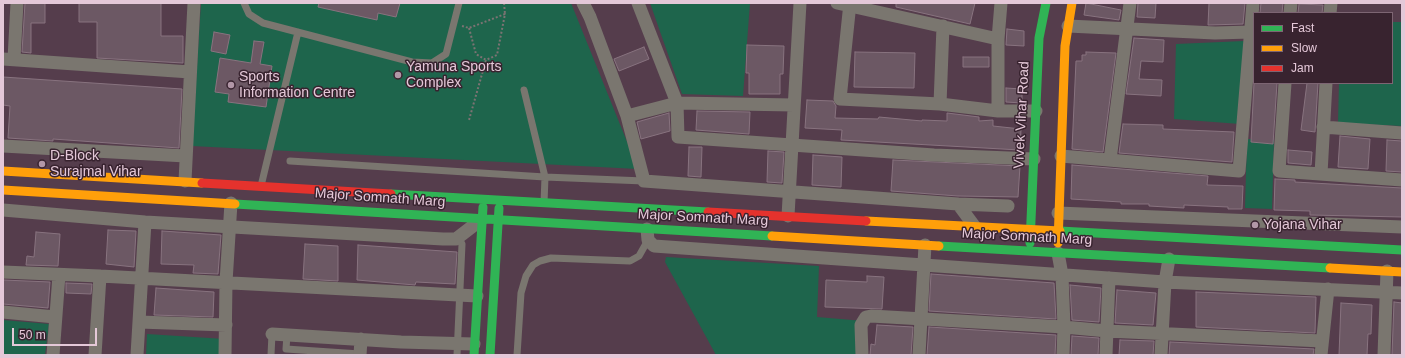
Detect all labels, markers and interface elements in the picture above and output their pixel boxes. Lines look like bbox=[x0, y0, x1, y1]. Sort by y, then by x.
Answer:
legend bbox=[1253, 12, 1393, 84]
text: Fast bbox=[1291, 21, 1314, 35]
text: Slow bbox=[1291, 41, 1317, 55]
place label: Yamuna Sports Complex bbox=[406, 59, 501, 92]
street label: Vivek Vihar Road bbox=[1011, 61, 1033, 169]
text: Jam bbox=[1291, 61, 1314, 75]
place label: Sports Information Centre bbox=[239, 69, 355, 102]
marker: Yamuna Sports Complex bbox=[393, 70, 403, 80]
marker: Sports Information Centre bbox=[226, 80, 236, 90]
place label: D-Block Surajmal Vihar bbox=[50, 148, 142, 180]
marker: D-Block Surajmal Vihar bbox=[37, 159, 47, 169]
street label: Major Somnath Marg bbox=[314, 185, 446, 211]
street label: Major Somnath Marg bbox=[637, 206, 769, 230]
place label: Yojana Vihar bbox=[1263, 217, 1342, 233]
marker: Yojana Vihar bbox=[1250, 220, 1260, 230]
street label: Major Somnath Marg bbox=[961, 225, 1093, 249]
scale bar bbox=[14, 320, 99, 346]
text: 50 m bbox=[19, 328, 46, 342]

